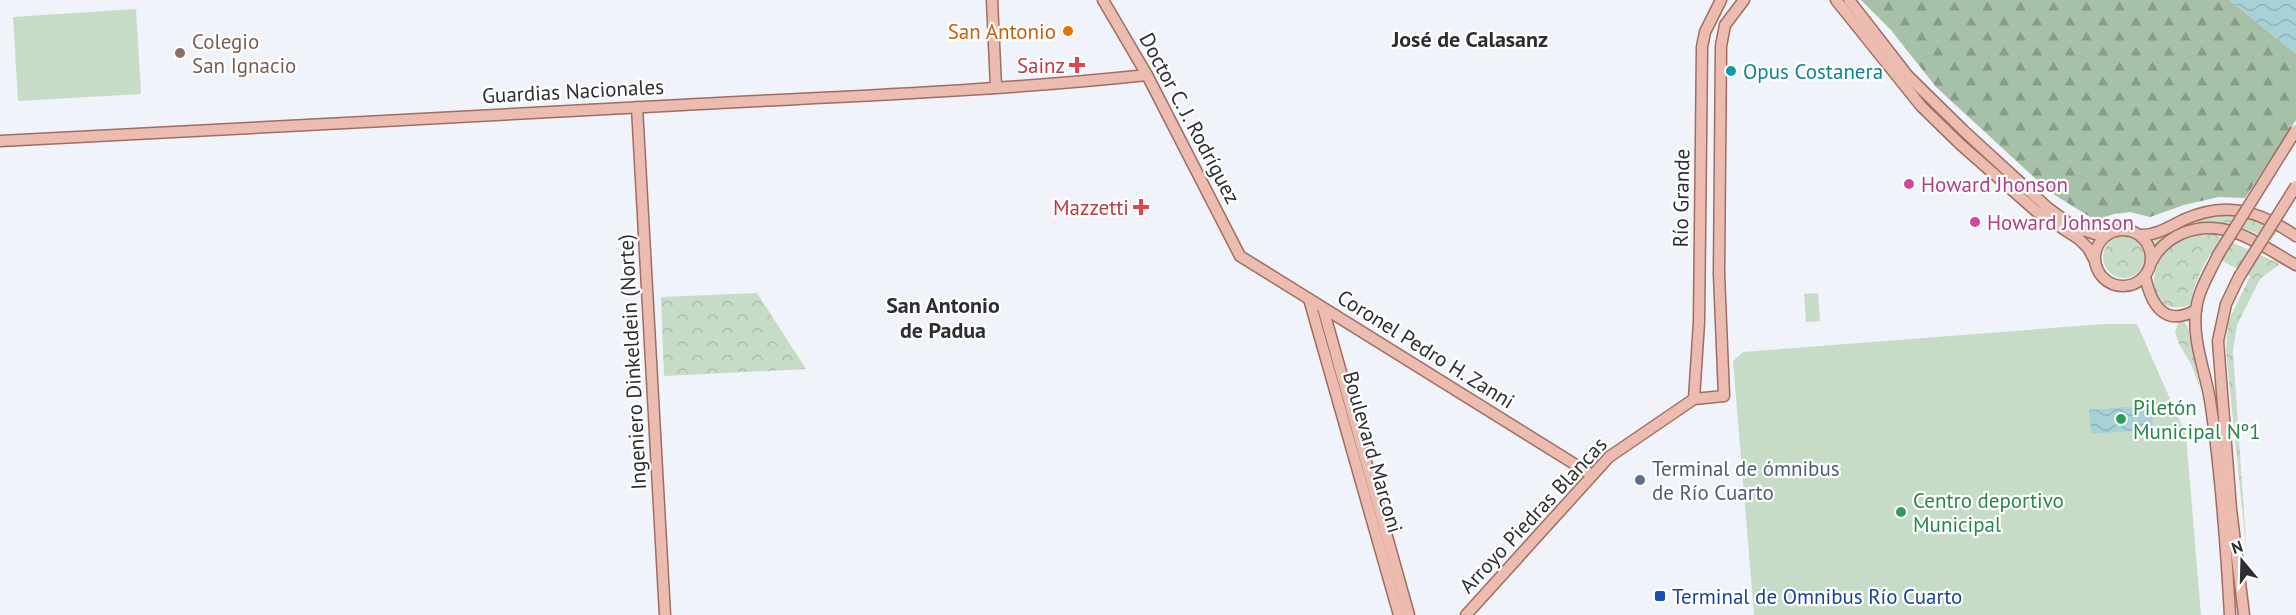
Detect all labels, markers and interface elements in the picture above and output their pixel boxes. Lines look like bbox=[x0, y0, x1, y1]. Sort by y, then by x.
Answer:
place label: San Antonio bbox=[948, 18, 1056, 45]
marker: San Antonio bbox=[1061, 24, 1075, 38]
district label: José de Calasanz bbox=[1391, 25, 1548, 53]
place label: Colegio San Ignacio bbox=[192, 28, 296, 79]
street label: Doctor C. J. Rodríguez bbox=[1134, 28, 1246, 208]
marker: Colegio San Ignacio bbox=[173, 46, 187, 60]
place label: Sainz bbox=[1017, 52, 1065, 79]
marker: Sainz bbox=[1070, 58, 1084, 72]
place label: Opus Costanera bbox=[1743, 58, 1883, 85]
marker: Opus Costanera bbox=[1724, 64, 1738, 78]
street label: Guardias Nacionales bbox=[481, 73, 665, 109]
street label: Río Grande bbox=[1667, 148, 1695, 248]
place label: Howard Jhonson bbox=[1921, 171, 2068, 198]
marker: Howard Jhonson bbox=[1902, 177, 1916, 191]
place label: Mazzetti bbox=[1053, 194, 1129, 221]
marker: Mazzetti bbox=[1134, 200, 1148, 214]
place label: Howard Johnson bbox=[1987, 209, 2134, 236]
marker: Howard Johnson bbox=[1968, 215, 1982, 229]
street label: Ingeniero Dinkeldein (Norte) bbox=[612, 233, 652, 491]
street label: Coronel Pedro H. Zanni bbox=[1332, 284, 1520, 414]
district label: San Antonio de Padua bbox=[886, 291, 1000, 344]
street label: Boulevard Marconi bbox=[1337, 368, 1409, 536]
place label: Piletón Municipal Nº1 bbox=[2133, 394, 2261, 445]
marker: Piletón Municipal Nº1 bbox=[2114, 412, 2128, 426]
street label: Arroyo Piedras Blancas bbox=[1453, 431, 1613, 599]
place label: Terminal de ómnibus de Río Cuarto bbox=[1652, 455, 1840, 506]
marker: Terminal de ómnibus de Río Cuarto bbox=[1633, 473, 1647, 487]
place label: Centro deportivo Municipal bbox=[1913, 487, 2064, 538]
marker: Centro deportivo Municipal bbox=[1894, 505, 1908, 519]
north arrow bbox=[2212, 531, 2272, 591]
text: N bbox=[2229, 536, 2245, 558]
place label: Terminal de Omnibus Río Cuarto bbox=[1672, 583, 1962, 610]
marker: Terminal de Omnibus Río Cuarto bbox=[1653, 589, 1667, 603]

